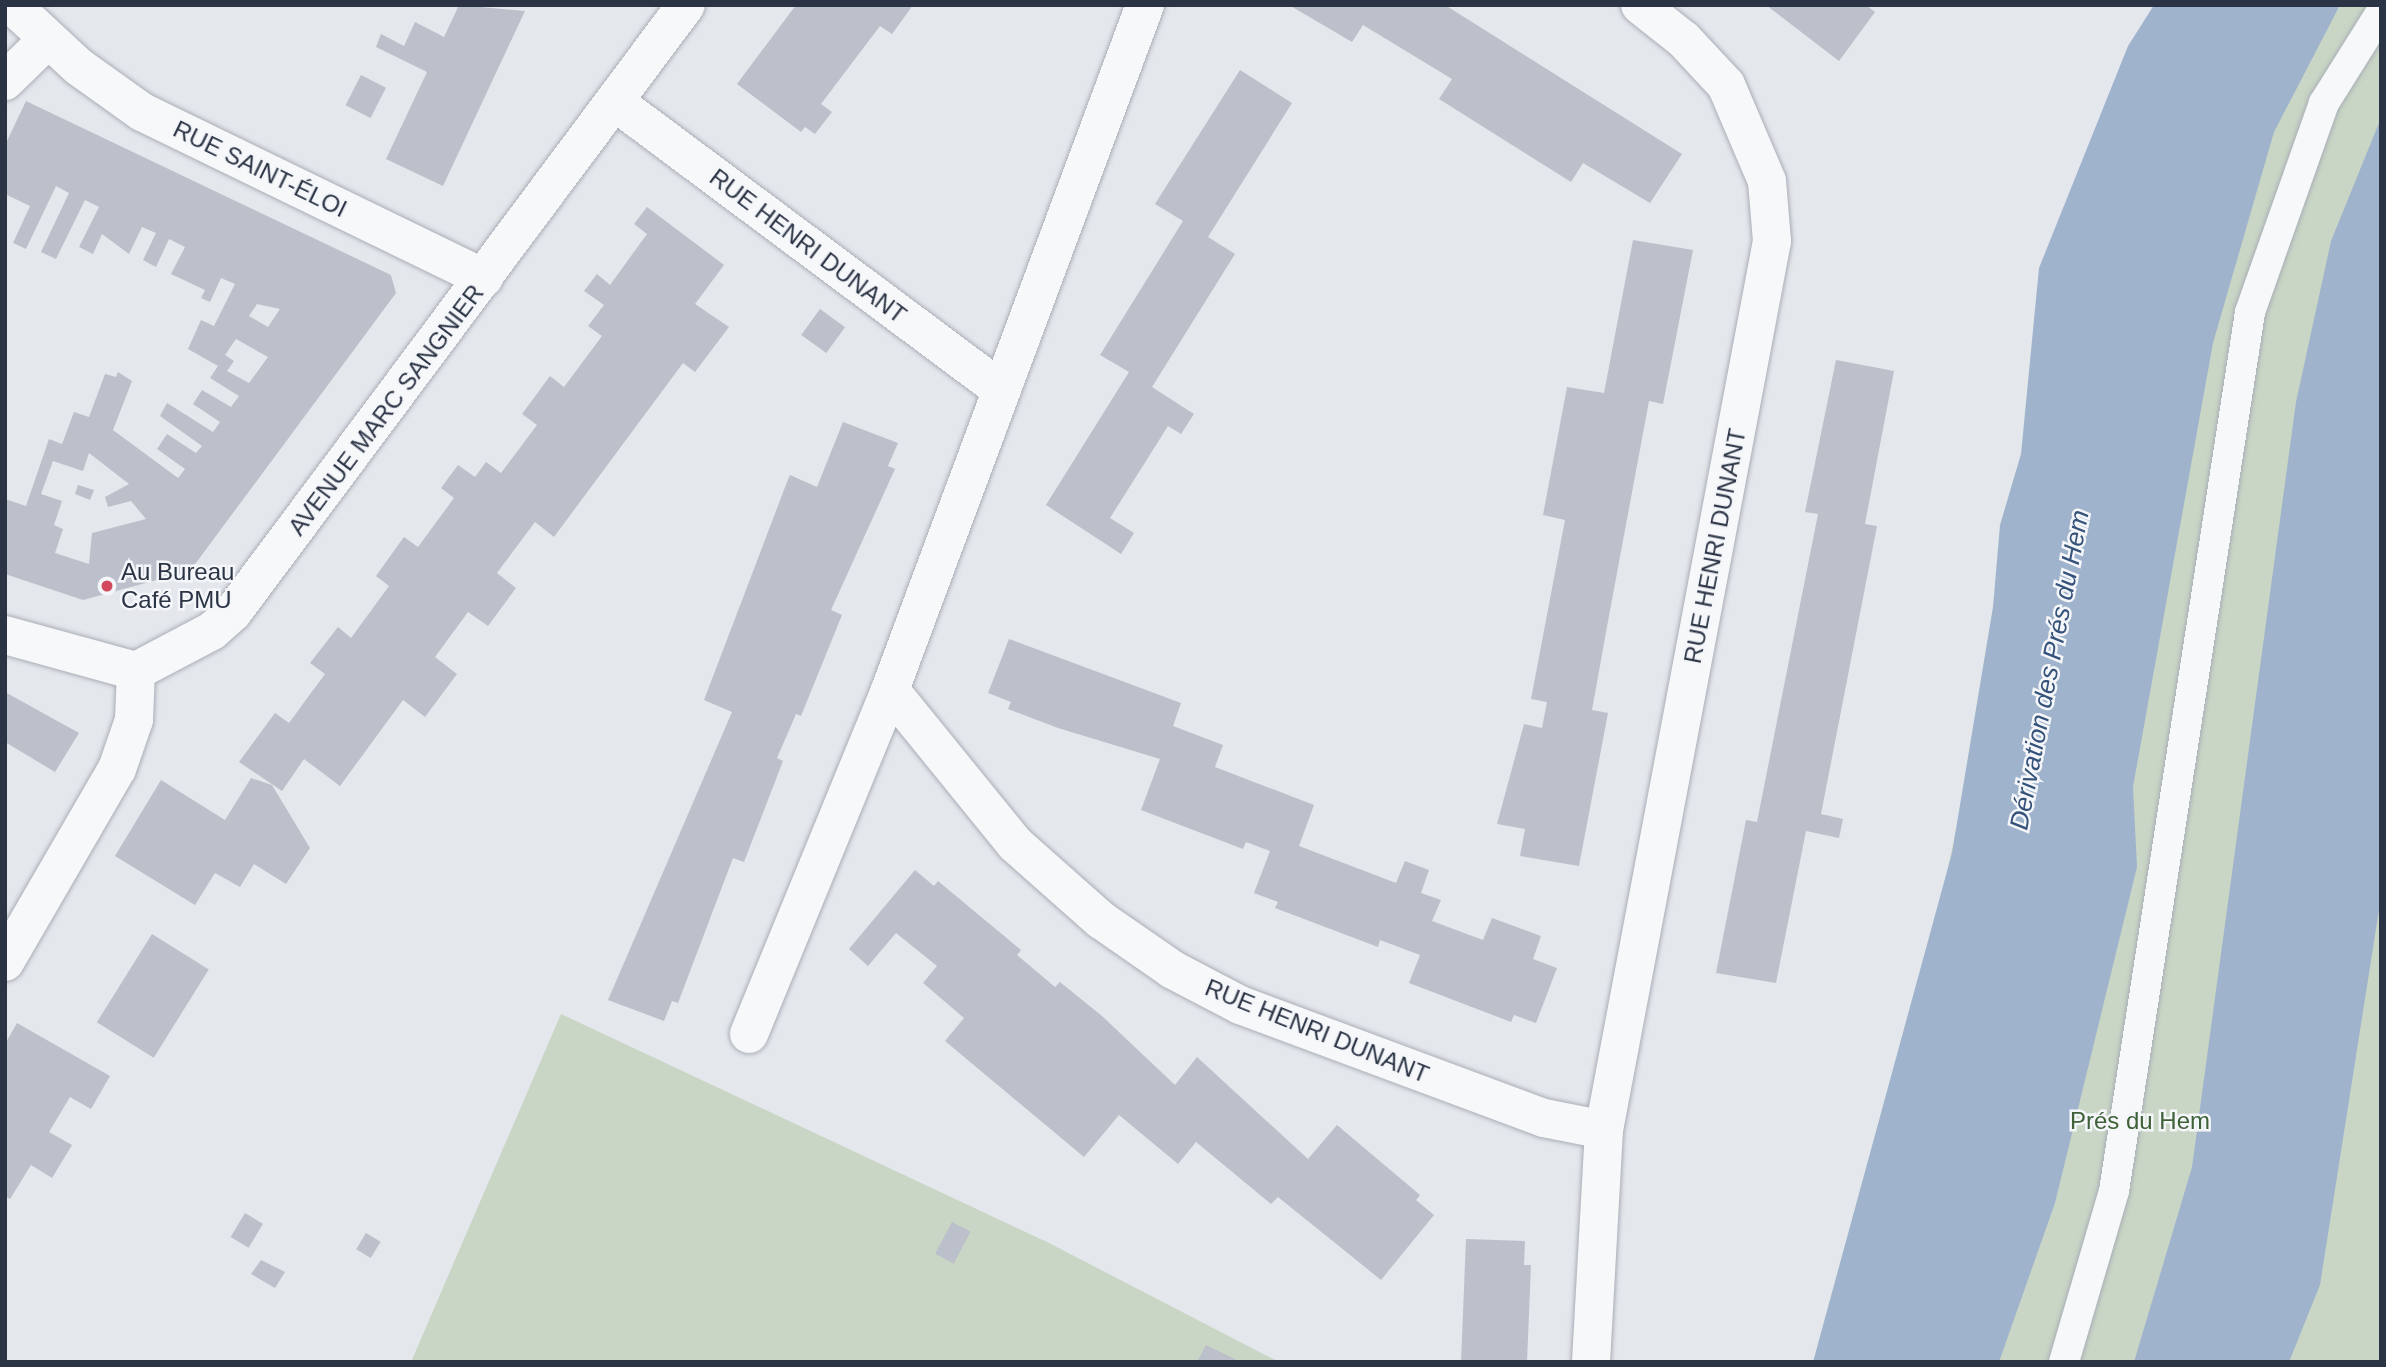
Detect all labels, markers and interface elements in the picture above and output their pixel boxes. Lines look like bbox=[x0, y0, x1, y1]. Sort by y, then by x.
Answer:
street label: RUE SAINT-ÉLOI bbox=[169, 115, 351, 223]
street label: RUE HENRI DUNANT bbox=[704, 163, 912, 329]
street label: AVENUE MARC SANGNIER bbox=[282, 279, 490, 541]
street label: RUE HENRI DUNANT bbox=[1678, 426, 1752, 666]
water label: Dérivation des Prés du Hem bbox=[2004, 507, 2096, 833]
place label: Au Bureau Café PMU bbox=[121, 558, 234, 614]
marker: Au Bureau Café PMU bbox=[99, 578, 115, 594]
street label: RUE HENRI DUNANT bbox=[1201, 973, 1433, 1089]
park label: Prés du Hem bbox=[2070, 1107, 2210, 1135]

